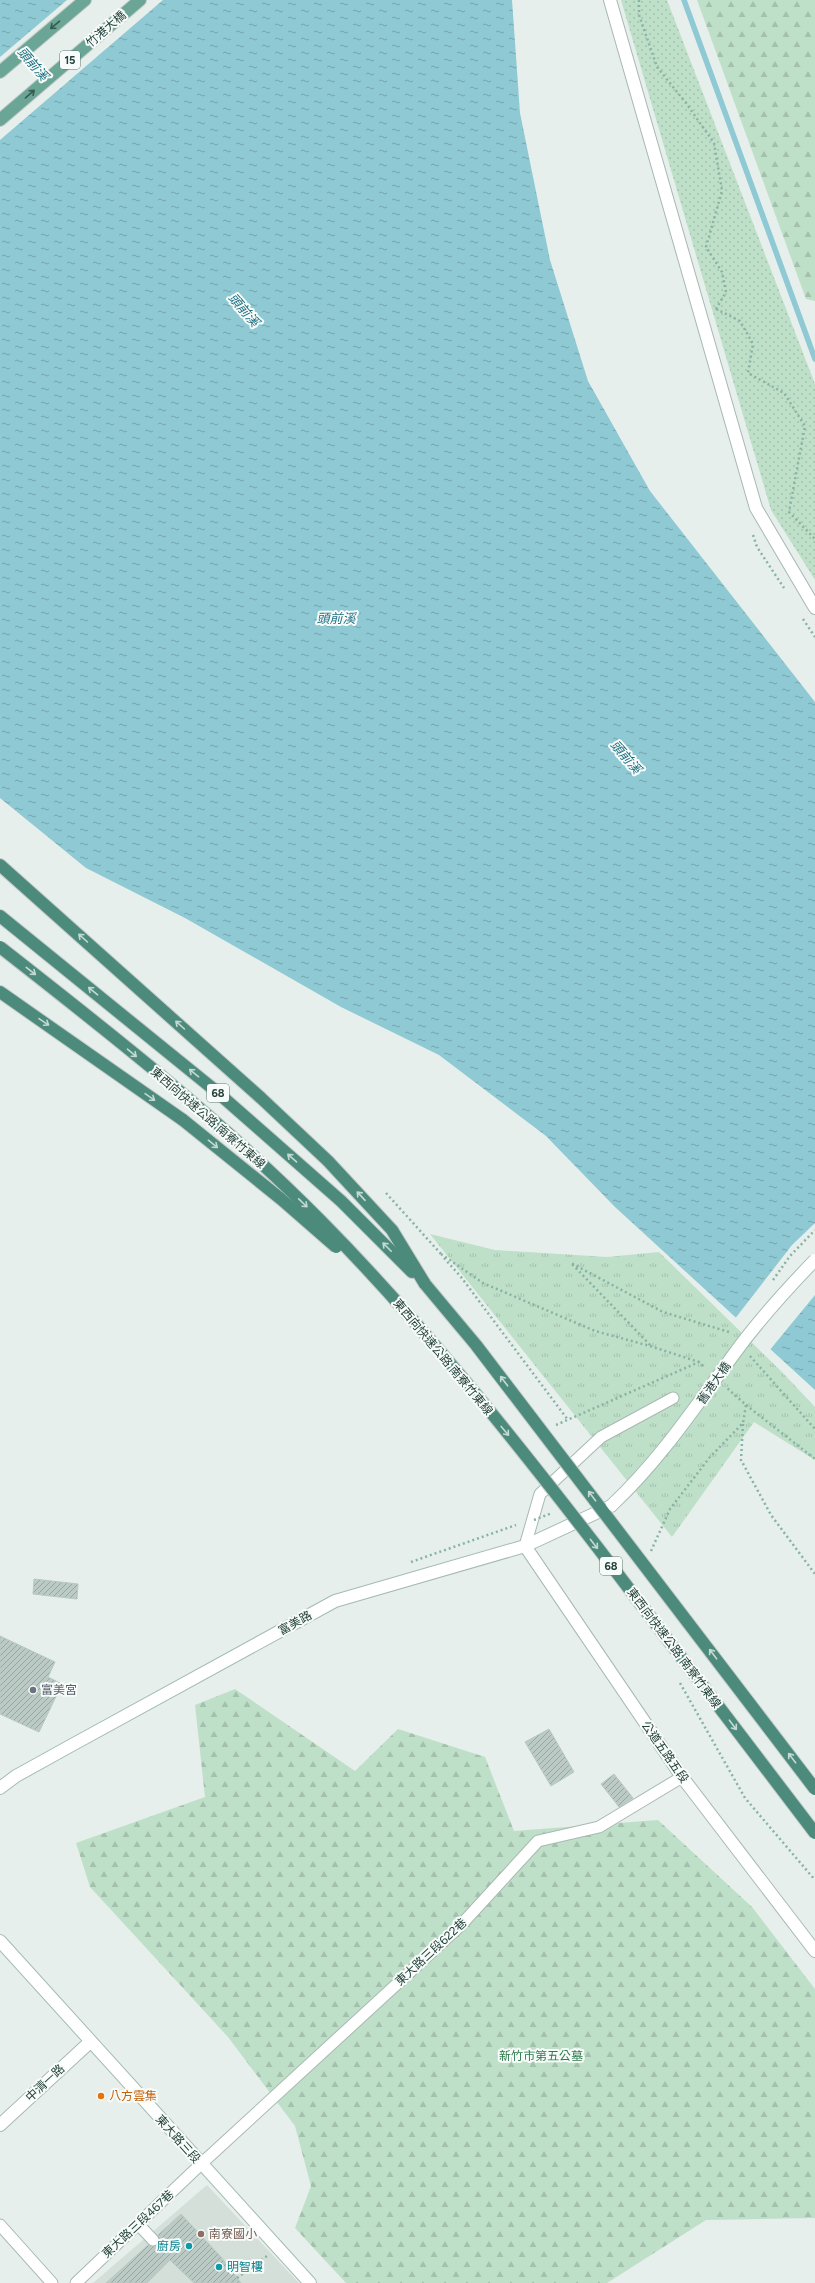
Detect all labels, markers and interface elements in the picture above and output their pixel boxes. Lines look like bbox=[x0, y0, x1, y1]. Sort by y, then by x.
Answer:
street label: 竹港大橋 bbox=[83, 8, 129, 50]
one-way arrow bbox=[50, 21, 61, 30]
water label: 頭前溪 bbox=[15, 44, 53, 85]
road number: 15 bbox=[60, 51, 80, 69]
one-way arrow bbox=[24, 90, 35, 99]
water label: 頭前溪 bbox=[226, 290, 264, 331]
water label: 頭前溪 bbox=[316, 611, 357, 626]
water label: 頭前溪 bbox=[608, 737, 646, 778]
one-way arrow bbox=[78, 933, 88, 943]
one-way arrow bbox=[25, 967, 36, 975]
one-way arrow bbox=[87, 987, 98, 996]
one-way arrow bbox=[38, 1018, 49, 1026]
one-way arrow bbox=[175, 1020, 185, 1029]
one-way arrow bbox=[127, 1048, 137, 1057]
street label: 東西向快速公路 南寮竹東線 bbox=[148, 1065, 268, 1171]
one-way arrow bbox=[188, 1069, 199, 1078]
road number: 68 bbox=[207, 1084, 229, 1102]
one-way arrow bbox=[144, 1093, 155, 1101]
one-way arrow bbox=[208, 1140, 219, 1149]
one-way arrow bbox=[287, 1154, 297, 1163]
one-way arrow bbox=[357, 1192, 366, 1202]
one-way arrow bbox=[298, 1199, 308, 1208]
one-way arrow bbox=[382, 1242, 392, 1252]
street label: 東西向快速公路 南寮竹東線 bbox=[390, 1296, 496, 1418]
street label: 舊港大橋 bbox=[694, 1359, 734, 1407]
one-way arrow bbox=[500, 1376, 508, 1387]
one-way arrow bbox=[501, 1425, 510, 1436]
one-way arrow bbox=[587, 1490, 596, 1501]
one-way arrow bbox=[590, 1538, 599, 1549]
road number: 68 bbox=[600, 1557, 622, 1575]
street label: 東西向快速公路 南寮竹東線 bbox=[624, 1585, 724, 1711]
street label: 富美路 bbox=[276, 1608, 314, 1638]
one-way arrow bbox=[709, 1649, 718, 1660]
place label: 富美宮 bbox=[41, 1683, 77, 1697]
marker: 富美宮 bbox=[28, 1685, 38, 1695]
street label: 公道五路五段 bbox=[639, 1718, 691, 1786]
one-way arrow bbox=[729, 1719, 737, 1730]
one-way arrow bbox=[787, 1753, 796, 1764]
street label: 東大路三段622巷 bbox=[393, 1915, 469, 1989]
park label: 新竹市第五公墓 bbox=[499, 2049, 583, 2063]
street label: 中清一路 bbox=[23, 2062, 67, 2104]
place label: 八方雲集 bbox=[109, 2089, 157, 2103]
marker: 八方雲集 bbox=[96, 2091, 106, 2101]
street label: 東大路三段 bbox=[153, 2112, 203, 2166]
street label: 東大路三段467巷 bbox=[99, 2187, 177, 2261]
place label: 南寮國小 bbox=[209, 2227, 257, 2241]
marker: 南寮國小 bbox=[196, 2229, 206, 2239]
place label: 廚房 bbox=[157, 2239, 181, 2253]
marker: 廚房 bbox=[184, 2241, 194, 2251]
place label: 明智樓 bbox=[227, 2260, 263, 2274]
marker: 明智樓 bbox=[214, 2262, 224, 2272]

